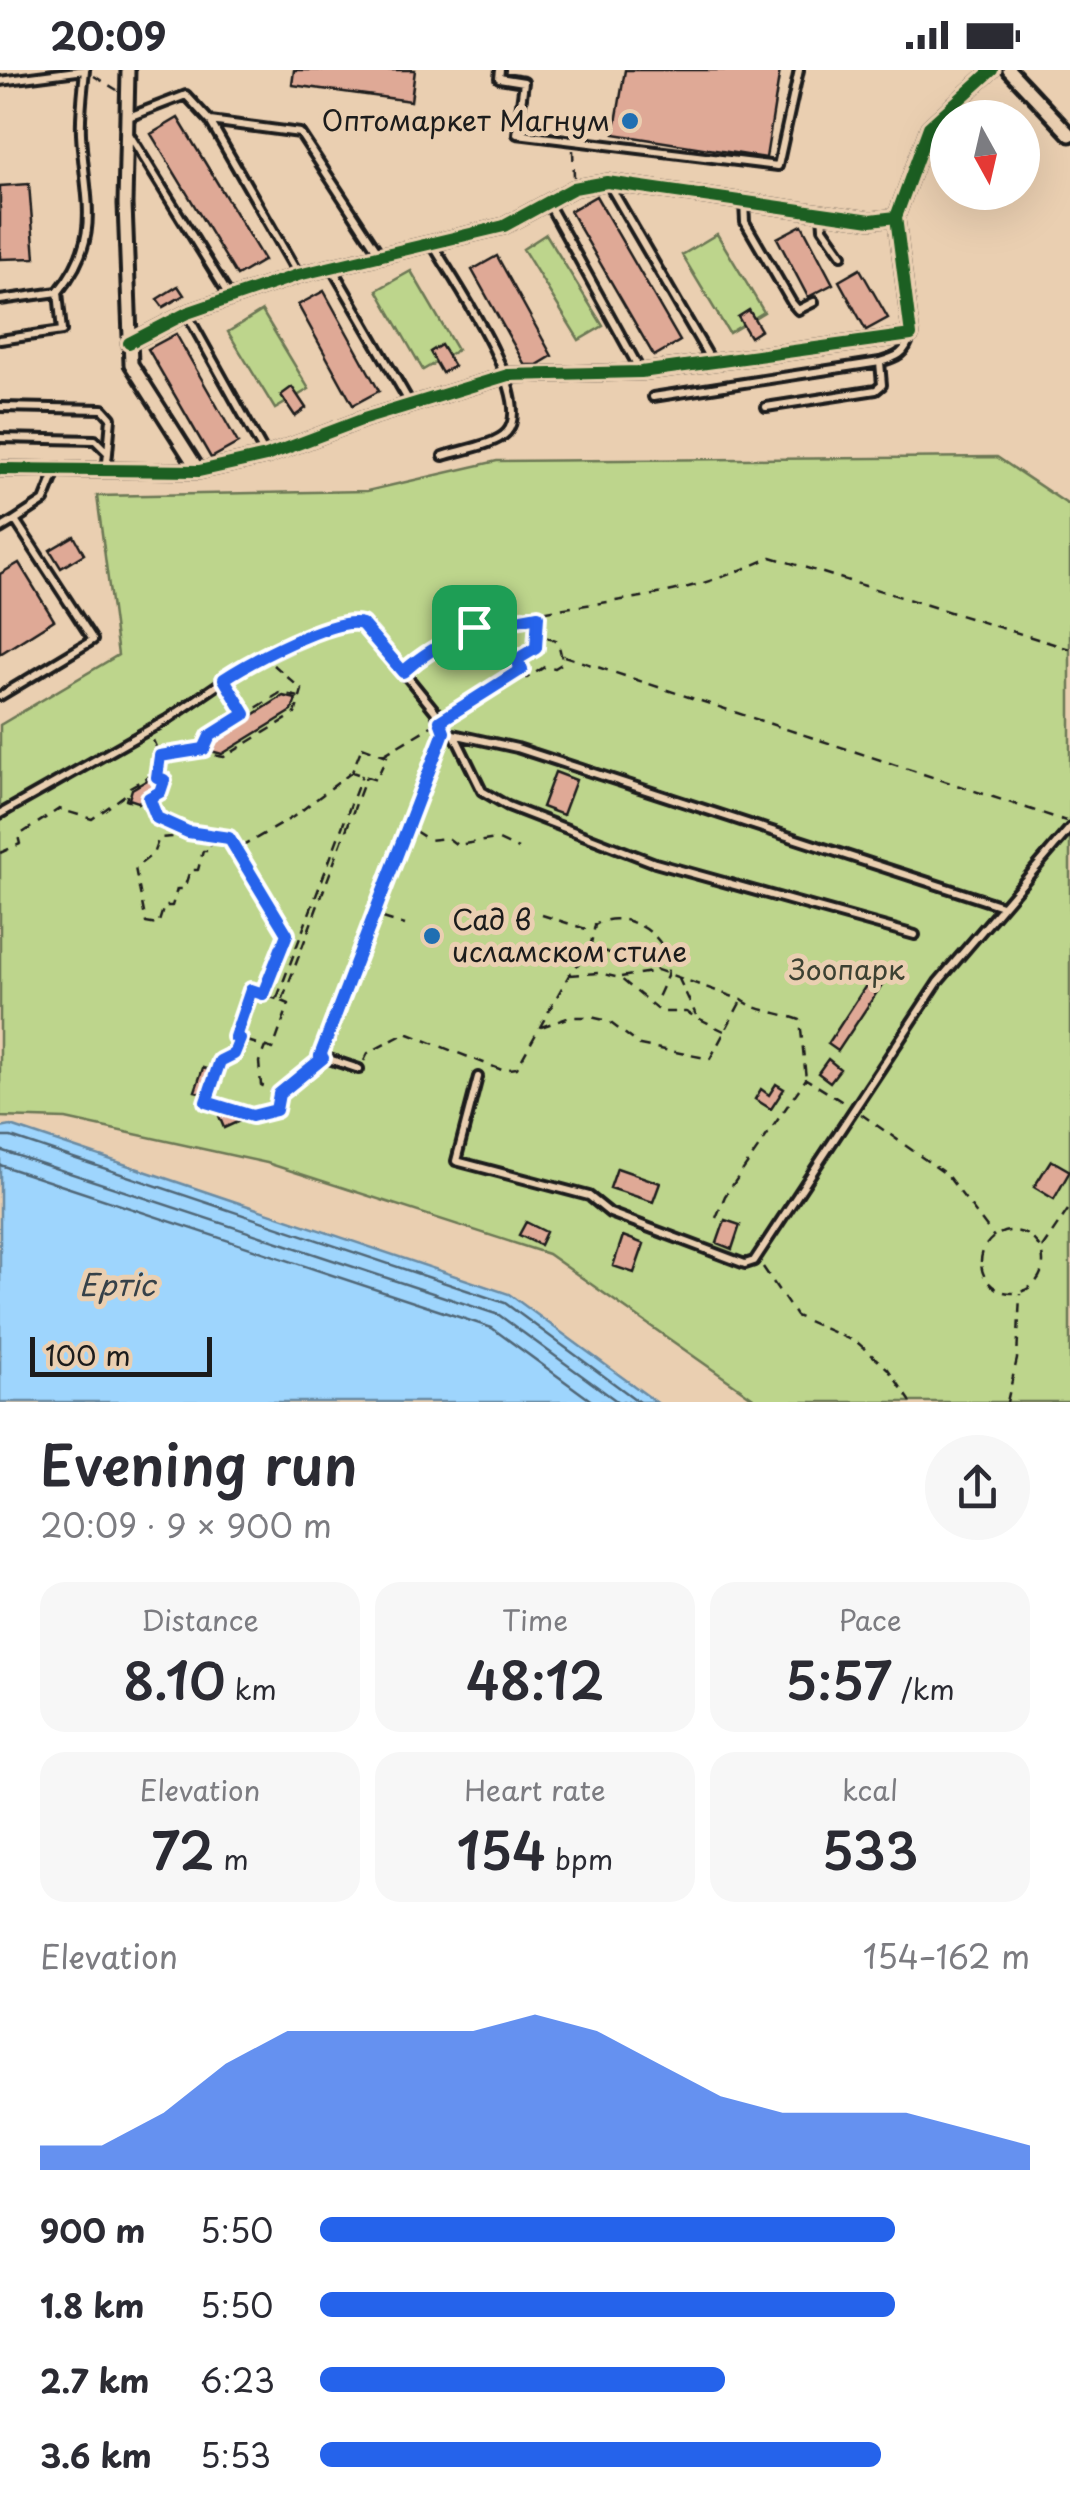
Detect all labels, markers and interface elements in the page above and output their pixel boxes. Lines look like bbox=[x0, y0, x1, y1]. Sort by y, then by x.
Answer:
text: 20:09 bbox=[50, 7, 166, 64]
place label: Оптомаркет Магнум bbox=[322, 98, 610, 141]
north arrow bbox=[930, 100, 1040, 210]
map controls bbox=[930, 100, 1040, 210]
marker: Оптомаркет Магнум bbox=[619, 110, 641, 132]
pin bbox=[432, 585, 517, 670]
icon: arrive bbox=[447, 600, 502, 655]
place label: Сад в исламском стиле bbox=[452, 897, 687, 972]
marker: Сад в исламском стиле bbox=[421, 925, 443, 947]
park label: Зоопарк bbox=[788, 947, 905, 990]
water label: Ертіс bbox=[79, 1261, 157, 1306]
scale bar bbox=[30, 1332, 212, 1376]
text: 100 m bbox=[45, 1333, 131, 1376]
text: Evening run bbox=[40, 1422, 358, 1505]
button: share bbox=[925, 1435, 1030, 1540]
text: 20:09 · 9 × 900 m bbox=[40, 1501, 332, 1549]
text: Distance bbox=[141, 1598, 259, 1641]
text: Time bbox=[502, 1598, 568, 1641]
text: Pace bbox=[838, 1598, 902, 1641]
text: 8.10 bbox=[123, 1641, 226, 1717]
text: 48:12 bbox=[466, 1641, 604, 1717]
text: 5:57 bbox=[785, 1641, 892, 1717]
text: km bbox=[226, 1667, 277, 1710]
text: /km bbox=[892, 1667, 955, 1710]
text: Elevation bbox=[140, 1768, 260, 1811]
text: Heart rate bbox=[464, 1768, 606, 1811]
text: kcal bbox=[842, 1768, 898, 1811]
text: 72 bbox=[151, 1811, 214, 1887]
text: 154 bbox=[457, 1811, 546, 1887]
text: 533 bbox=[822, 1811, 918, 1887]
text: m bbox=[214, 1837, 249, 1880]
text: bpm bbox=[546, 1837, 613, 1880]
text: Elevation bbox=[40, 1932, 178, 1980]
text: 154–162 m bbox=[863, 1932, 1030, 1980]
text: 900 m bbox=[40, 2206, 145, 2254]
text: 5:50 bbox=[200, 2206, 274, 2254]
text: 1.8 km bbox=[40, 2281, 144, 2329]
text: 5:50 bbox=[200, 2281, 274, 2329]
text: 2.7 km bbox=[40, 2356, 150, 2404]
text: 6:23 bbox=[200, 2356, 275, 2404]
text: 3.6 km bbox=[40, 2431, 152, 2479]
text: 5:53 bbox=[200, 2431, 271, 2479]

